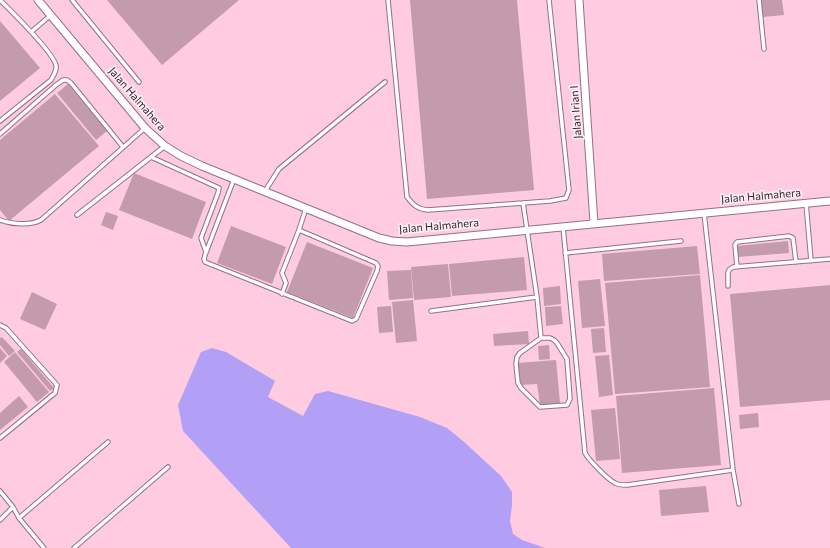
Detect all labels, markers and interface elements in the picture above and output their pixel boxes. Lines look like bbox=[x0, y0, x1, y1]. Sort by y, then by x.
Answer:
street label: Jalan Halmahera bbox=[106, 64, 168, 134]
street label: Jalan Irian I bbox=[568, 85, 584, 139]
street label: Jalan Halmahera bbox=[720, 186, 802, 206]
street label: Jalan Halmahera bbox=[398, 216, 480, 236]

